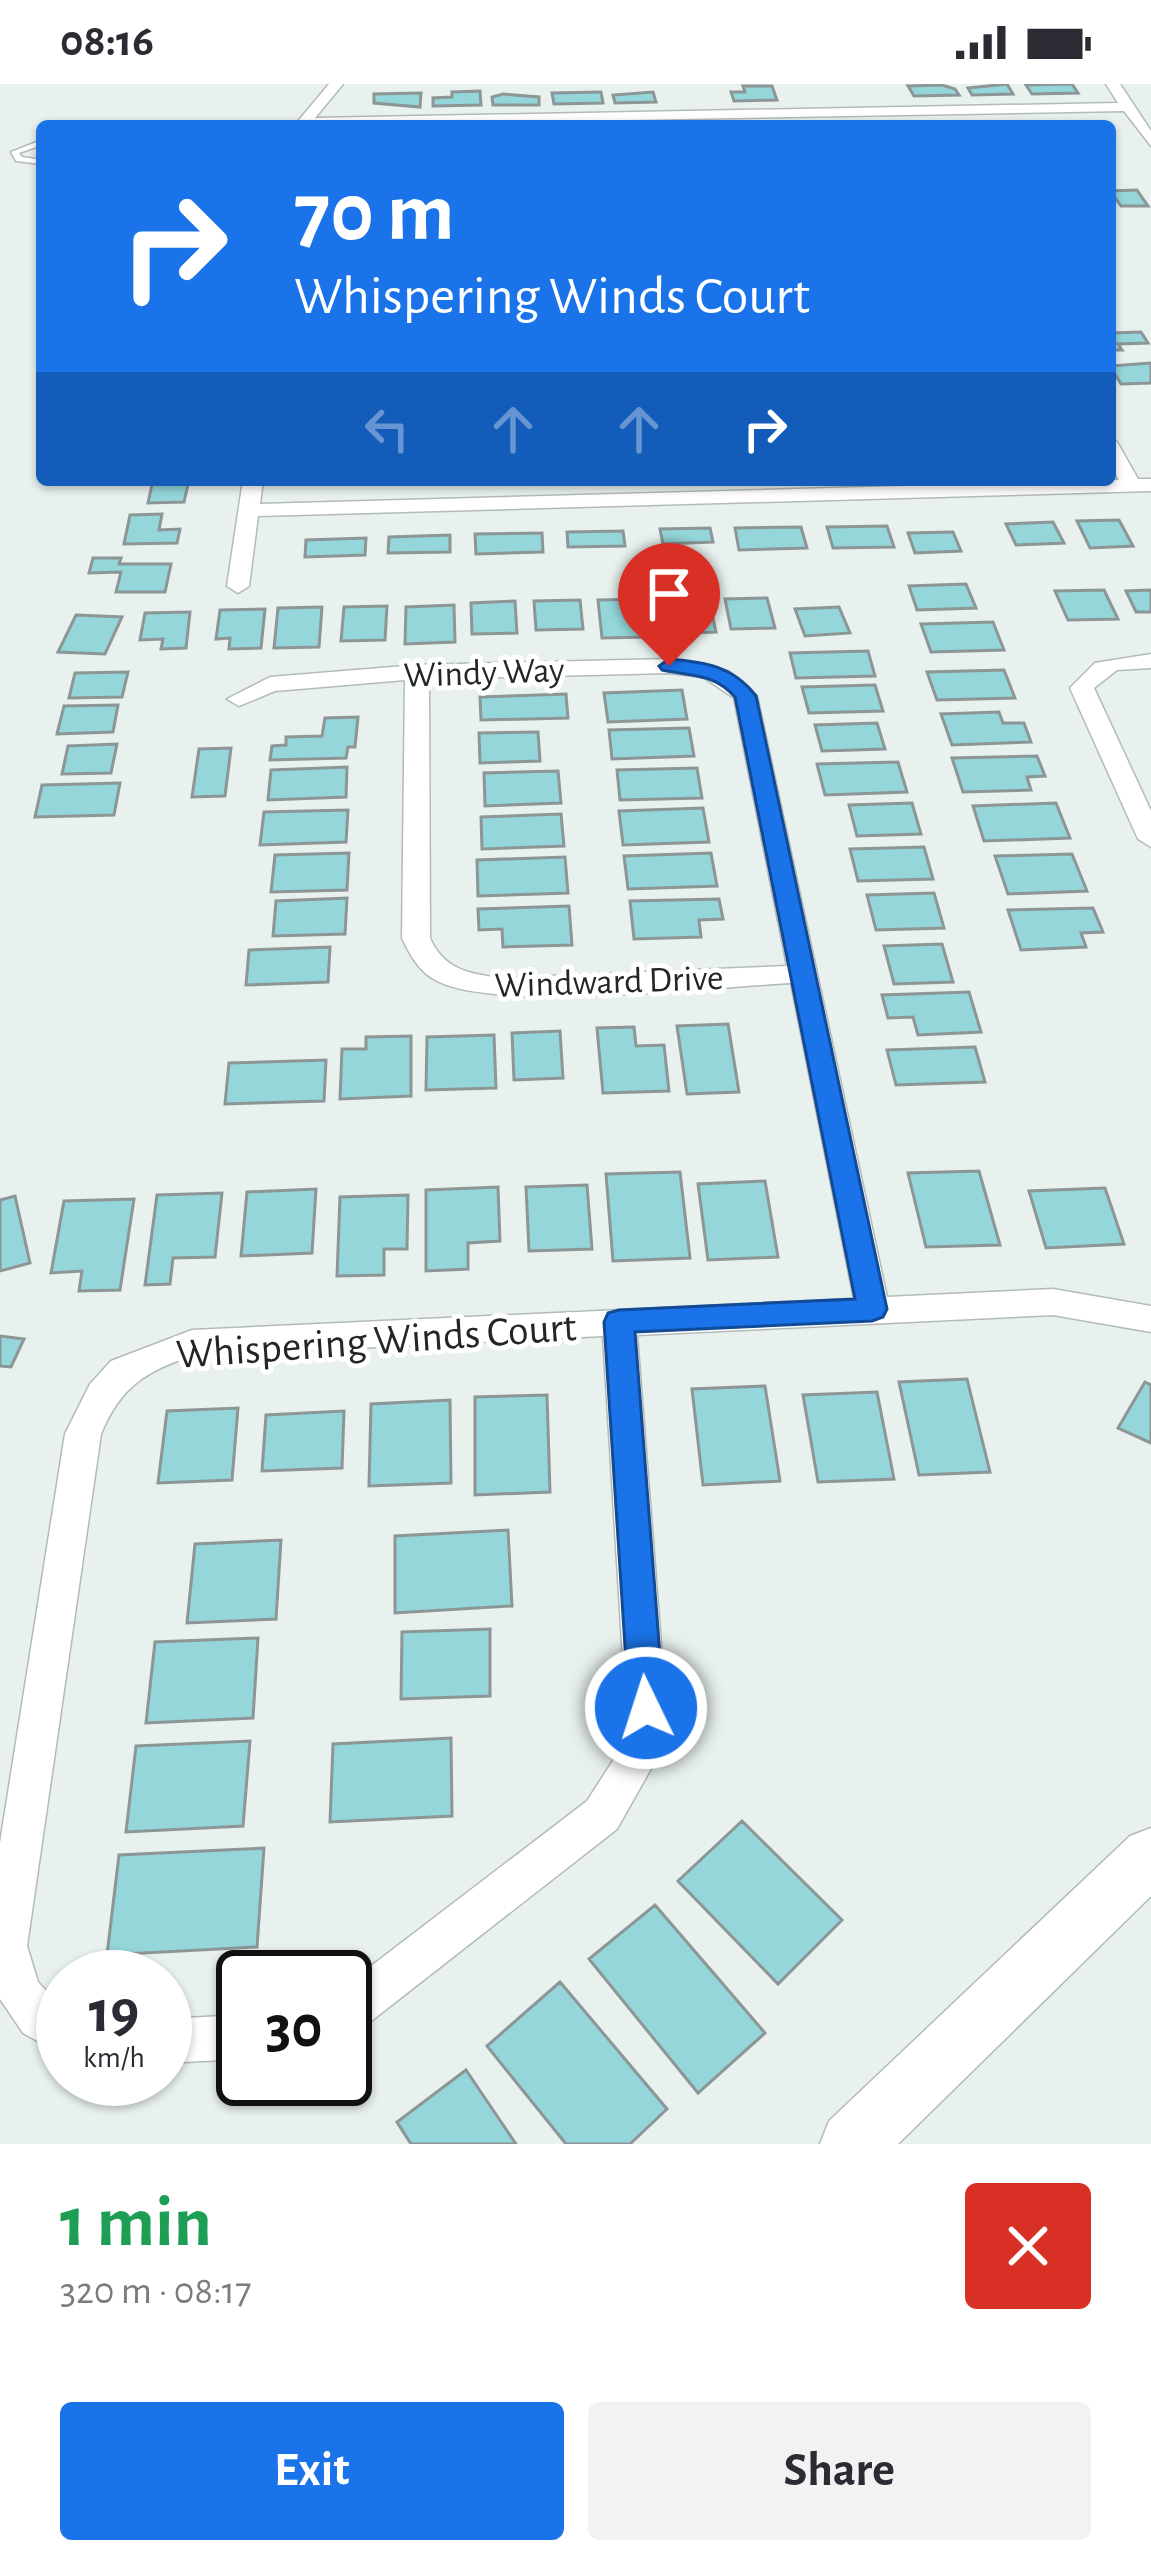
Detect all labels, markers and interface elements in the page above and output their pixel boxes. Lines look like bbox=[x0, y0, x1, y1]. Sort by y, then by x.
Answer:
text: 08:16 bbox=[60, 19, 154, 64]
icon: right bbox=[96, 168, 252, 324]
text: 70 m bbox=[294, 172, 455, 256]
text: Whispering Winds Court bbox=[294, 270, 810, 324]
icon: left bbox=[354, 396, 420, 462]
icon: ahead bbox=[480, 396, 546, 462]
icon: ahead bbox=[606, 396, 672, 462]
icon: right bbox=[732, 396, 798, 462]
pin bbox=[618, 543, 720, 666]
icon: arrive bbox=[636, 561, 702, 627]
street label: Windy Way bbox=[403, 652, 565, 694]
street label: Windward Drive bbox=[494, 960, 724, 1004]
street label: Whispering Winds Court bbox=[175, 1306, 578, 1376]
position arrow bbox=[583, 1645, 709, 1771]
speed limit sign: 30 bbox=[216, 1950, 372, 2106]
text: 19 bbox=[89, 1983, 139, 2043]
text: km/h bbox=[83, 2043, 145, 2073]
button: close bbox=[965, 2183, 1091, 2309]
text: 1 min bbox=[60, 2187, 212, 2259]
text: 320 m · 08:17 bbox=[60, 2272, 252, 2311]
button: Exit bbox=[60, 2402, 564, 2540]
button: Share bbox=[588, 2402, 1091, 2540]

